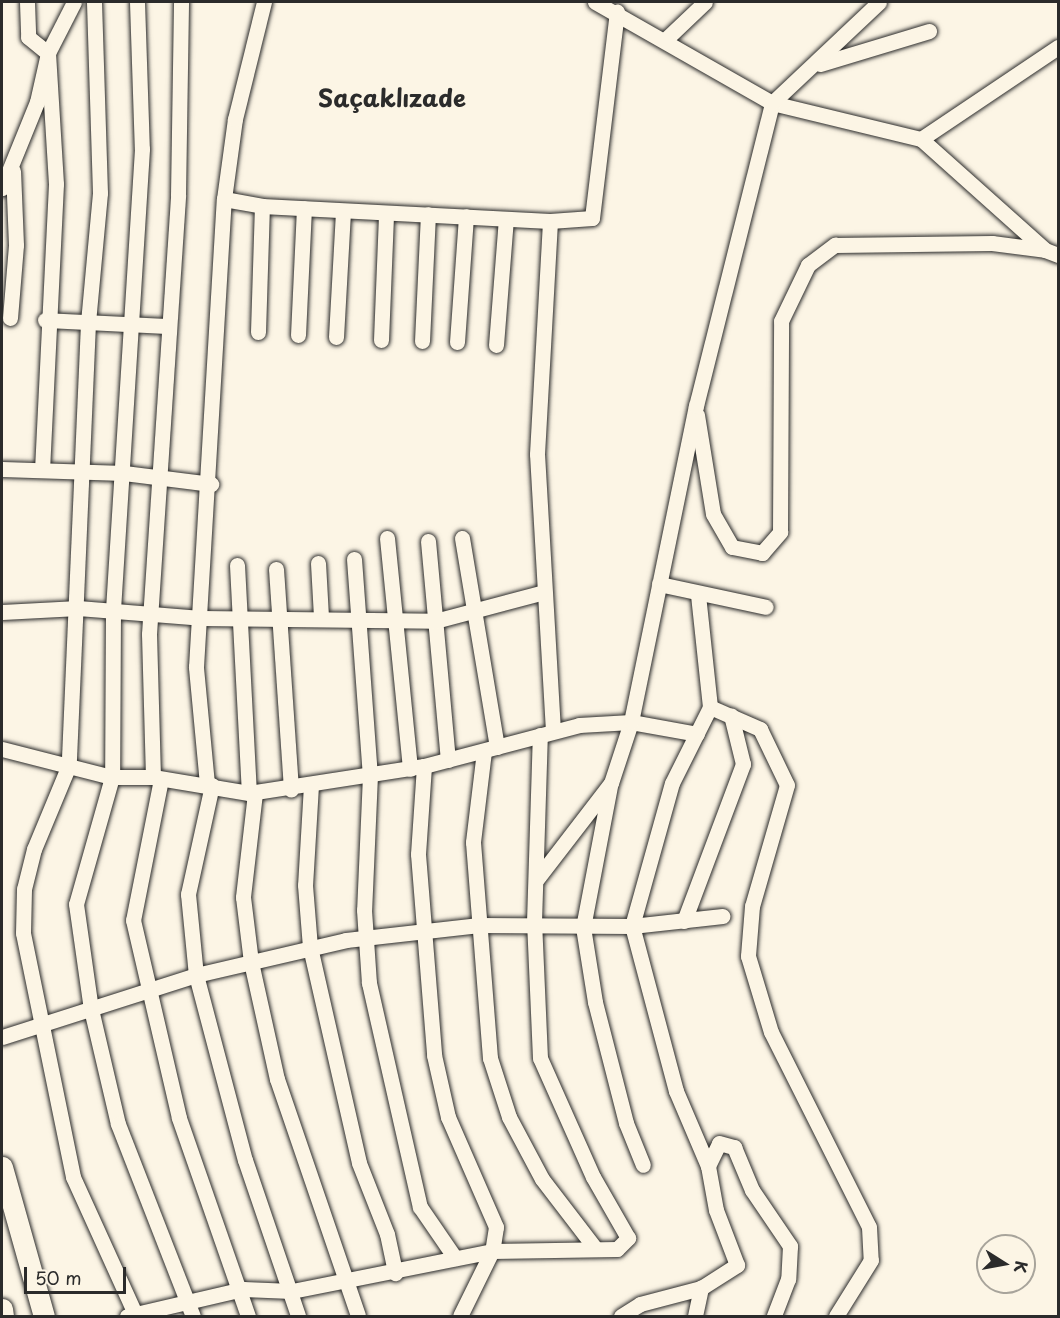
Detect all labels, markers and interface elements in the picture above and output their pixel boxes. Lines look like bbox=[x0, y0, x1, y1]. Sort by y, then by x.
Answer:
district label: Saçaklızade bbox=[318, 84, 466, 112]
north arrow bbox=[976, 1234, 1036, 1294]
scale bar bbox=[27, 1255, 129, 1293]
text: K bbox=[1009, 1259, 1035, 1275]
text: 50 m bbox=[35, 1264, 82, 1291]

